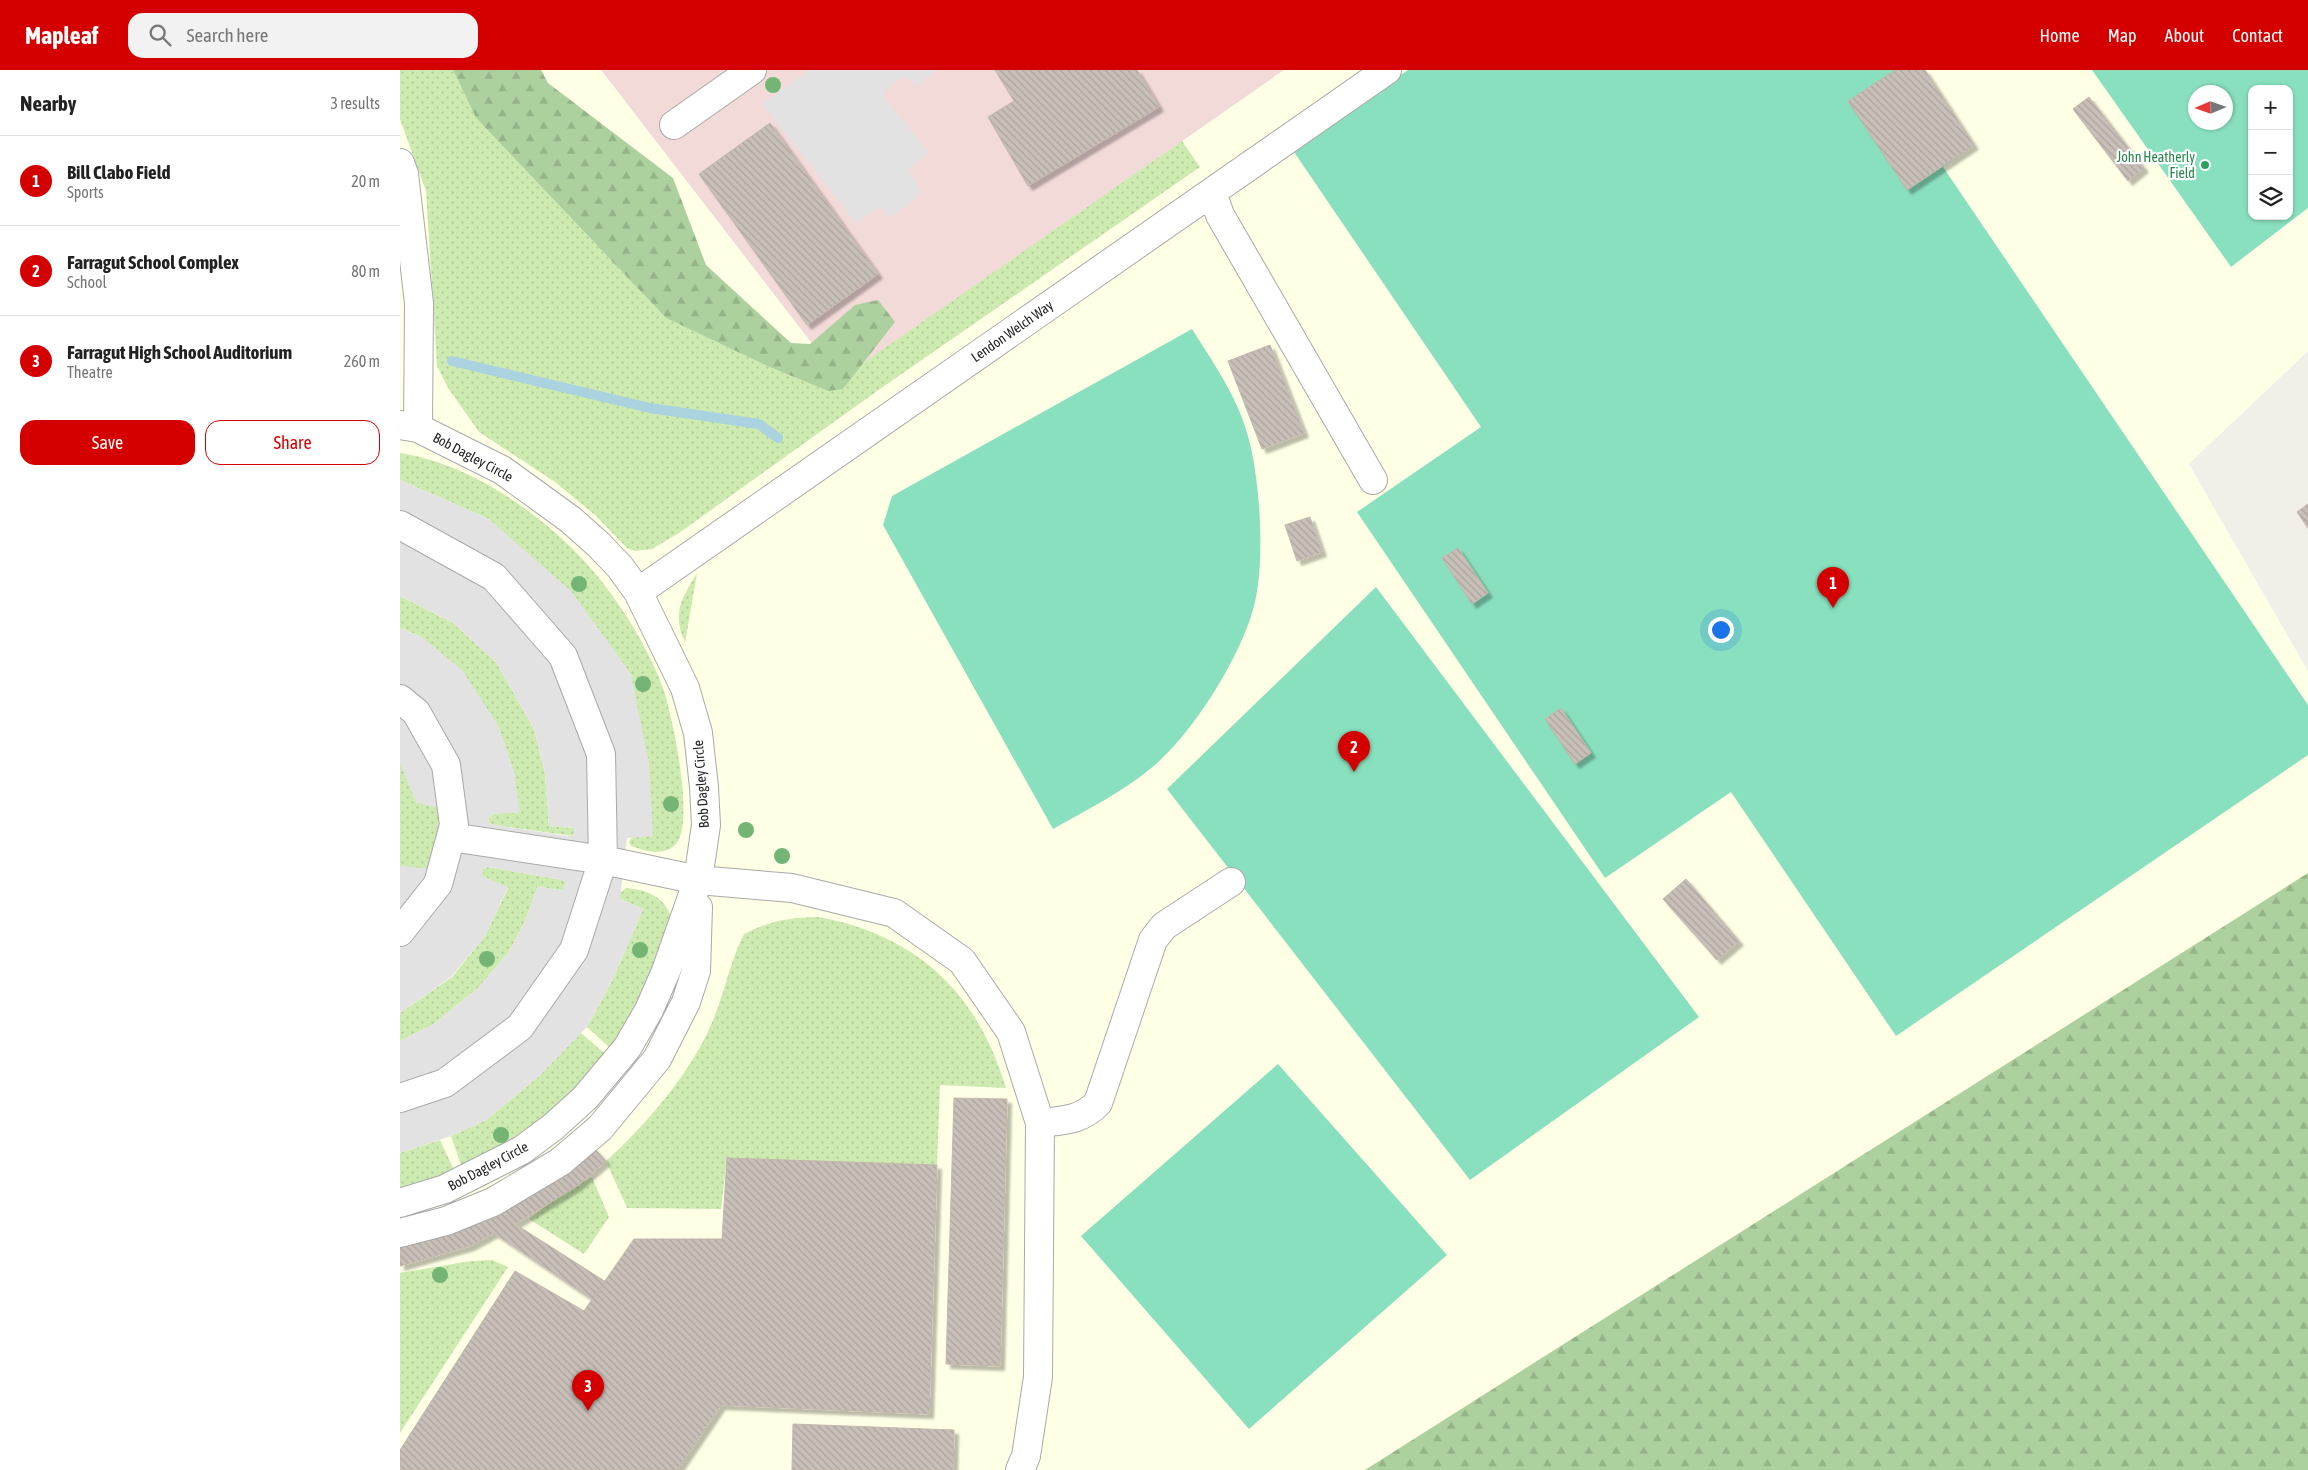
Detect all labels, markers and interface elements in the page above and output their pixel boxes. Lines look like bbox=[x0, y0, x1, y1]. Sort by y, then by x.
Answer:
search box bbox=[128, 13, 478, 58]
icon: search bbox=[146, 21, 174, 49]
text: Mapleaf bbox=[25, 22, 98, 49]
text: Search here bbox=[186, 24, 268, 46]
text: Home bbox=[2040, 25, 2080, 46]
text: Map bbox=[2108, 25, 2137, 46]
text: About bbox=[2165, 25, 2204, 46]
text: Contact bbox=[2232, 25, 2283, 46]
north arrow bbox=[2188, 85, 2233, 130]
map controls bbox=[2248, 85, 2293, 220]
button: + bbox=[2248, 85, 2293, 130]
text: Nearby bbox=[20, 91, 76, 115]
text: 3 results bbox=[330, 94, 380, 112]
button: − bbox=[2248, 130, 2293, 175]
place label: John Heatherly Field bbox=[2117, 149, 2195, 181]
marker: John Heatherly Field bbox=[2199, 159, 2211, 171]
text: Bill Clabo Field bbox=[67, 161, 171, 183]
text: 1 bbox=[32, 172, 40, 190]
text: 20 m bbox=[351, 172, 380, 190]
button: layers bbox=[2248, 175, 2293, 220]
text: Sports bbox=[67, 183, 104, 201]
text: Farragut School Complex bbox=[67, 251, 239, 273]
text: 2 bbox=[32, 262, 40, 280]
text: 80 m bbox=[351, 262, 380, 280]
text: School bbox=[67, 273, 107, 291]
street label: Lendon Welch Way bbox=[968, 297, 1056, 365]
text: Farragut High School Auditorium bbox=[67, 341, 292, 363]
text: 3 bbox=[32, 352, 40, 370]
text: 260 m bbox=[344, 352, 380, 370]
text: Theatre bbox=[67, 363, 113, 381]
button: Save bbox=[20, 420, 195, 465]
button: Share bbox=[205, 420, 380, 465]
street label: Bob Dagley Circle bbox=[430, 429, 516, 485]
pin: 1 bbox=[1817, 567, 1849, 608]
your location bbox=[1708, 617, 1734, 643]
pin: 2 bbox=[1338, 731, 1370, 772]
street label: Bob Dagley Circle bbox=[690, 739, 712, 829]
street label: Bob Dagley Circle bbox=[445, 1138, 531, 1194]
pin: 3 bbox=[572, 1370, 604, 1411]

